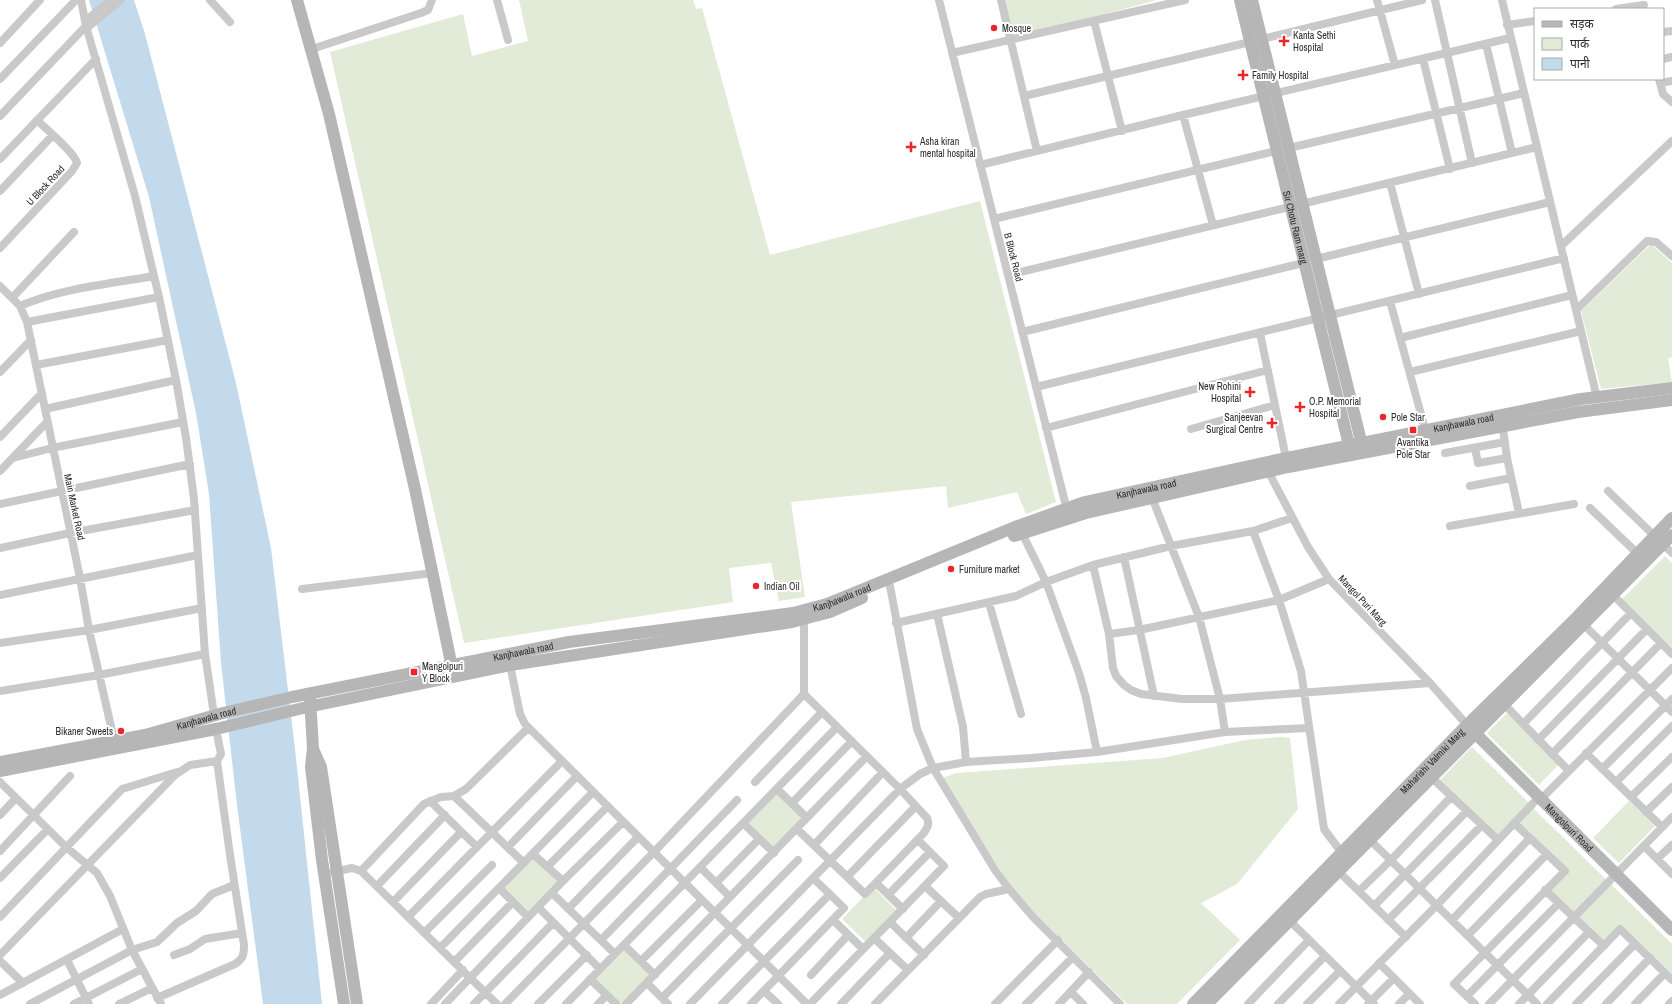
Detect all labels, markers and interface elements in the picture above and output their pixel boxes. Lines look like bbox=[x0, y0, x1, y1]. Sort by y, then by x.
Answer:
legend bbox=[1534, 8, 1664, 80]
text: सड़क bbox=[1570, 16, 1595, 32]
place label: Mosque bbox=[1002, 22, 1032, 35]
marker: Mosque bbox=[989, 23, 999, 33]
place label: Kanta Sethi Hospital bbox=[1293, 29, 1336, 54]
marker: Kanta Sethi Hospital bbox=[1278, 35, 1290, 47]
text: पार्क bbox=[1570, 36, 1590, 52]
text: पानी bbox=[1570, 56, 1591, 72]
marker: Family Hospital bbox=[1237, 69, 1249, 81]
place label: Family Hospital bbox=[1252, 69, 1309, 82]
place label: Asha kiran mental hospital bbox=[919, 135, 976, 160]
marker: Asha kiran mental hospital bbox=[905, 141, 917, 153]
street label: U Block Road bbox=[24, 163, 67, 208]
street label: Sir Chotu Ram marg bbox=[1280, 189, 1311, 266]
street label: B Block Road bbox=[1001, 231, 1026, 283]
place label: New Rohini Hospital bbox=[1198, 380, 1241, 405]
marker: New Rohini Hospital bbox=[1244, 386, 1256, 398]
place label: O.P. Memorial Hospital bbox=[1309, 395, 1361, 420]
marker: O.P. Memorial Hospital bbox=[1294, 401, 1306, 413]
place label: Sanjeevan Surgical Centre bbox=[1206, 411, 1263, 436]
place label: Pole Star bbox=[1391, 411, 1425, 424]
street label: Kanjhawala road bbox=[1432, 411, 1495, 435]
marker: Pole Star bbox=[1378, 412, 1388, 422]
marker: Sanjeevan Surgical Centre bbox=[1266, 417, 1278, 429]
marker: Avantika Pole Star bbox=[1408, 425, 1418, 435]
place label: Avantika Pole Star bbox=[1396, 436, 1430, 461]
street label: Main Market Road bbox=[61, 473, 88, 541]
street label: Kanjhawala road bbox=[1115, 476, 1178, 502]
place label: Furniture market bbox=[959, 563, 1020, 576]
marker: Furniture market bbox=[946, 564, 956, 574]
street label: Mangol Puri Marg bbox=[1336, 572, 1390, 629]
place label: Indian Oil bbox=[764, 580, 800, 593]
marker: Indian Oil bbox=[751, 581, 761, 591]
street label: Kanjhawala road bbox=[812, 581, 873, 614]
street label: Kanjhawala road bbox=[492, 639, 554, 664]
place label: Mangolpuri Y Block bbox=[422, 660, 463, 685]
marker: Mangolpuri Y Block bbox=[409, 667, 419, 677]
street label: Kanjhawala road bbox=[175, 704, 237, 733]
place label: Bikaner Sweets bbox=[56, 725, 113, 738]
street label: Maharishi Valmiki Marg bbox=[1397, 725, 1468, 796]
marker: Bikaner Sweets bbox=[116, 726, 126, 736]
street label: Mangolpuri Road bbox=[1542, 801, 1596, 855]

